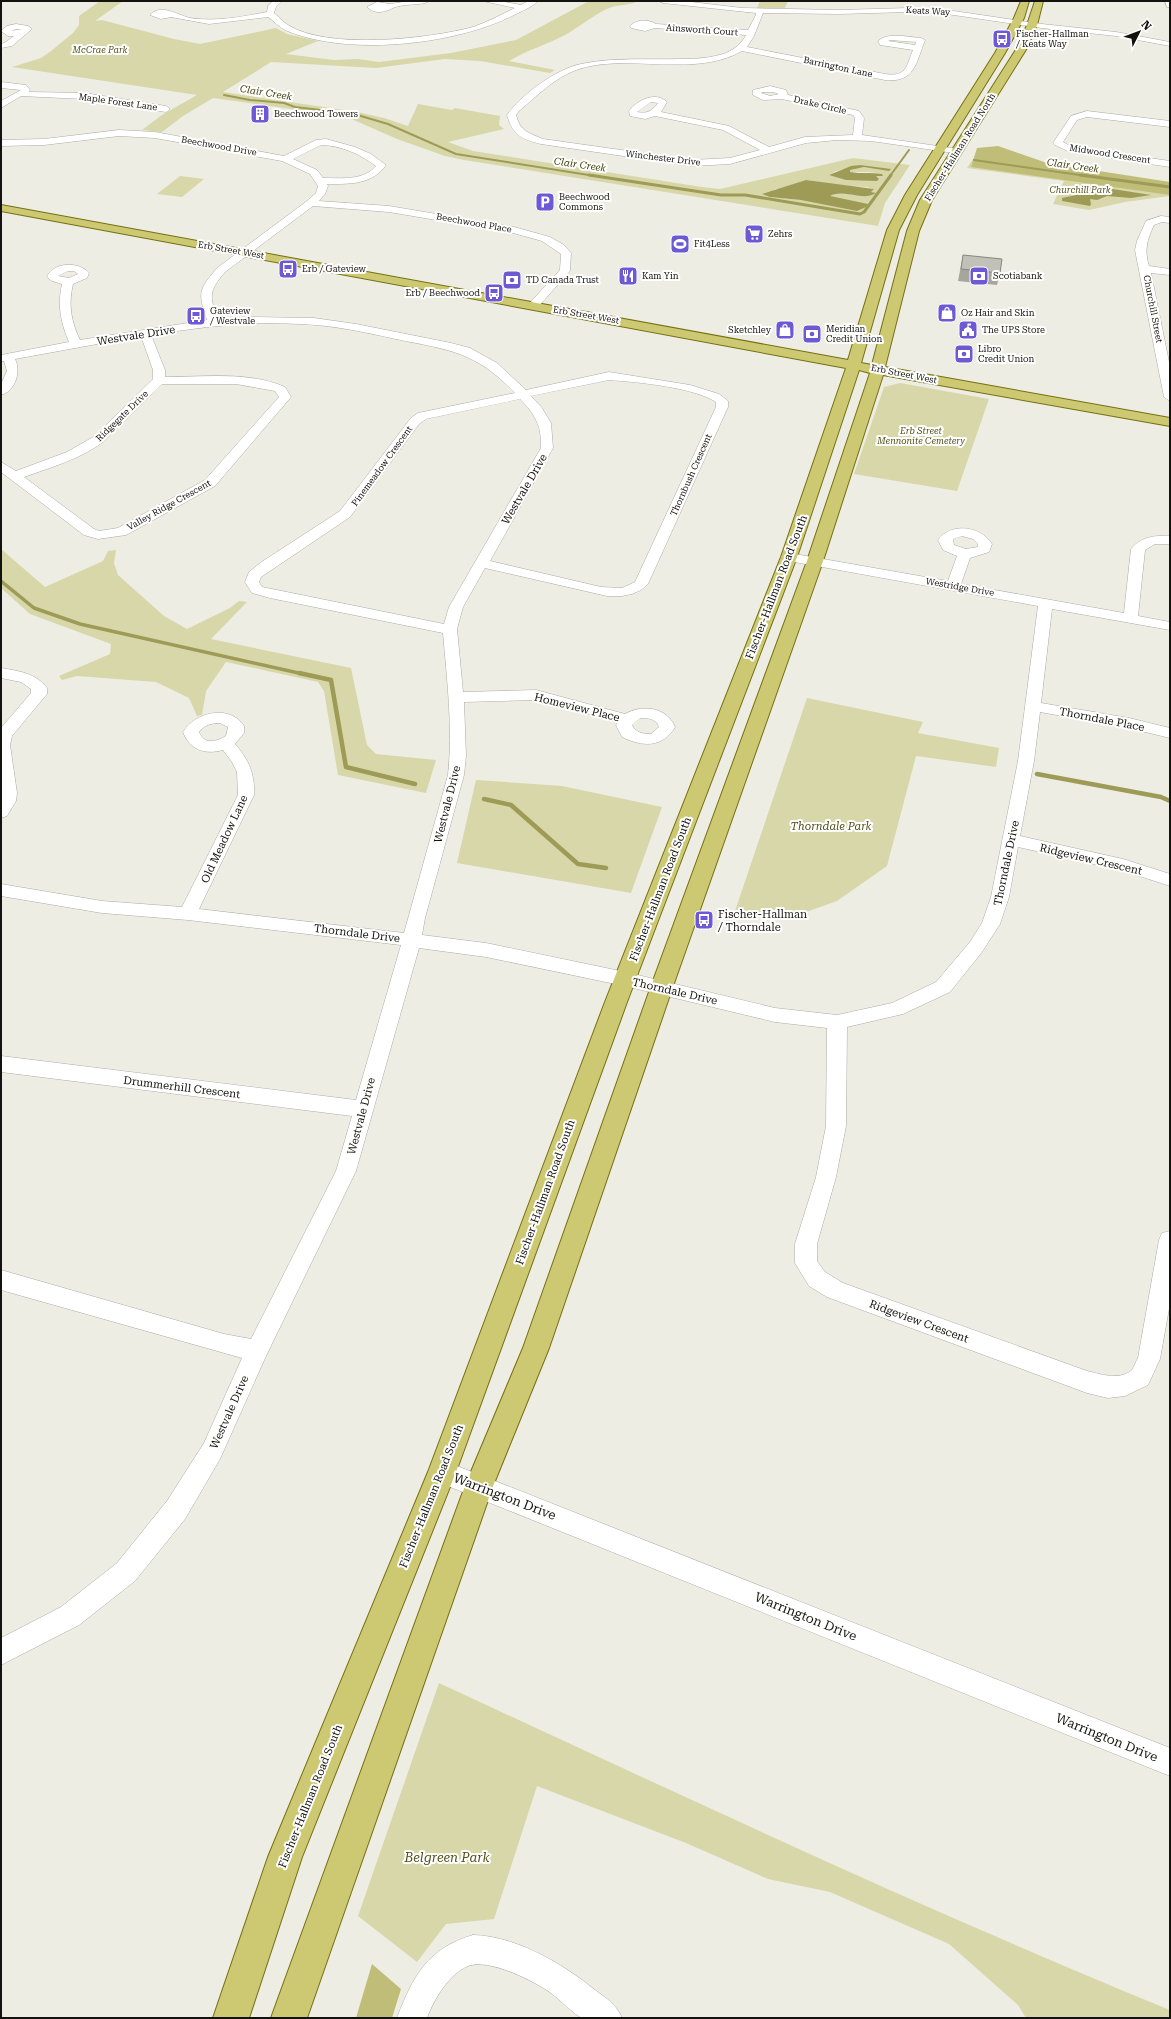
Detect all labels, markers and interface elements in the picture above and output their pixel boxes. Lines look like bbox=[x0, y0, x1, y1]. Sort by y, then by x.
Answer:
street label: Keats Way bbox=[905, 5, 951, 17]
north arrow bbox=[1119, 12, 1159, 52]
text: N bbox=[1138, 18, 1154, 34]
street label: Ainsworth Court bbox=[666, 22, 739, 38]
bus stop icon: Fischer-Hallman / Keats Way bbox=[991, 28, 1013, 50]
place label: Fischer-Hallman / Keats Way bbox=[1015, 29, 1089, 49]
park label: McCrae Park bbox=[72, 45, 128, 55]
street label: Barrington Lane bbox=[803, 55, 873, 79]
water label: Clair Creek bbox=[239, 83, 293, 102]
street label: Fischer-Hallman Road North bbox=[923, 91, 997, 203]
street label: Maple Forest Lane bbox=[78, 92, 158, 112]
street label: Drake Circle bbox=[793, 94, 847, 116]
building icon: Beechwood Towers bbox=[249, 103, 271, 125]
place label: Beechwood Towers bbox=[274, 109, 358, 119]
street label: Beechwood Drive bbox=[180, 134, 258, 158]
street label: Midwood Crescent bbox=[1069, 143, 1152, 165]
street label: Winchester Drive bbox=[625, 148, 701, 168]
water label: Clair Creek bbox=[553, 155, 607, 174]
water label: Clair Creek bbox=[1046, 156, 1100, 175]
park label: Churchill Park bbox=[1049, 185, 1111, 195]
parking icon: Beechwood Commons bbox=[534, 191, 556, 213]
place label: Beechwood Commons bbox=[559, 192, 610, 212]
street label: Beechwood Place bbox=[436, 211, 513, 235]
supermarket icon: Zehrs bbox=[743, 223, 765, 245]
place label: Zehrs bbox=[768, 229, 792, 239]
sports icon: Fit4Less bbox=[669, 233, 691, 255]
street label: Erb Street West bbox=[197, 239, 265, 261]
place label: Fit4Less bbox=[694, 239, 730, 249]
bus stop icon: Erb / Gateview bbox=[277, 258, 299, 280]
place label: Erb / Gateview bbox=[302, 264, 367, 274]
restaurant icon: Kam Yin bbox=[617, 265, 639, 287]
bank icon: Scotiabank bbox=[968, 265, 990, 287]
bank icon: TD Canada Trust bbox=[501, 269, 523, 291]
place label: Kam Yin bbox=[642, 271, 679, 281]
place label: Scotiabank bbox=[993, 271, 1043, 281]
street label: Churchill Street bbox=[1142, 274, 1165, 344]
place label: TD Canada Trust bbox=[526, 275, 600, 285]
bus stop icon: Erb / Beechwood bbox=[483, 282, 505, 304]
place label: Erb / Beechwood bbox=[406, 288, 480, 298]
shop icon: Oz Hair and Skin bbox=[936, 302, 958, 324]
street label: Erb Street West bbox=[552, 304, 620, 326]
bus stop icon: Gateview / Westvale bbox=[185, 305, 207, 327]
place label: Gateview / Westvale bbox=[209, 306, 255, 326]
place label: Oz Hair and Skin bbox=[961, 308, 1035, 318]
shop icon: Sketchley bbox=[774, 319, 796, 341]
public building icon: The UPS Store bbox=[957, 319, 979, 341]
street label: Westvale Drive bbox=[96, 323, 176, 348]
bank icon: Meridian Credit Union bbox=[801, 323, 823, 345]
place label: Meridian Credit Union bbox=[826, 324, 883, 344]
place label: Sketchley bbox=[728, 325, 772, 335]
place label: The UPS Store bbox=[982, 325, 1045, 335]
bank icon: Libro Credit Union bbox=[953, 343, 975, 365]
place label: Libro Credit Union bbox=[978, 344, 1035, 364]
street label: Erb Street West bbox=[870, 363, 938, 385]
street label: Ridgegate Drive bbox=[94, 389, 150, 443]
street label: Pinemeadow Crescent bbox=[350, 423, 415, 508]
park label: Erb Street Mennonite Cemetery bbox=[876, 426, 965, 446]
street label: Thornbush Crescent bbox=[668, 432, 714, 518]
street label: Westvale Drive bbox=[499, 452, 550, 527]
street label: Valley Ridge Crescent bbox=[125, 478, 213, 532]
street label: Fischer-Hallman Road South bbox=[743, 513, 810, 661]
street label: Westridge Drive bbox=[925, 576, 995, 598]
street label: Homeview Place bbox=[533, 691, 621, 724]
street label: Thorndale Place bbox=[1058, 705, 1146, 734]
street label: Westvale Drive bbox=[432, 764, 463, 844]
street label: Old Meadow Lane bbox=[198, 793, 251, 885]
street label: Fischer-Hallman Road South bbox=[627, 815, 694, 963]
street label: Thorndale Drive bbox=[991, 819, 1022, 907]
park label: Thorndale Park bbox=[790, 820, 872, 833]
street label: Ridgeview Crescent bbox=[1038, 841, 1143, 878]
place label: Fischer-Hallman / Thorndale bbox=[717, 908, 807, 934]
bus stop icon: Fischer-Hallman / Thorndale bbox=[693, 909, 715, 931]
street label: Thorndale Drive bbox=[313, 922, 401, 945]
street label: Thorndale Drive bbox=[631, 975, 719, 1008]
street label: Drummerhill Crescent bbox=[123, 1074, 241, 1101]
street label: Westvale Drive bbox=[345, 1076, 378, 1156]
street label: Fischer-Hallman Road South bbox=[513, 1118, 578, 1266]
street label: Ridgeview Crescent bbox=[867, 1297, 970, 1345]
street label: Westvale Drive bbox=[207, 1373, 252, 1451]
street label: Fischer-Hallman Road South bbox=[397, 1423, 466, 1570]
street label: Warrington Drive bbox=[451, 1470, 558, 1523]
street label: Warrington Drive bbox=[753, 1589, 859, 1644]
street label: Warrington Drive bbox=[1054, 1710, 1160, 1765]
street label: Fischer-Hallman Road South bbox=[276, 1723, 345, 1870]
park label: Belgreen Park bbox=[403, 1850, 491, 1865]

